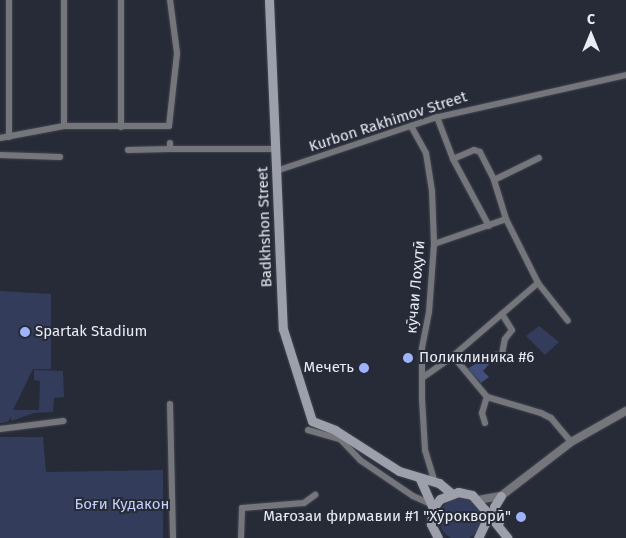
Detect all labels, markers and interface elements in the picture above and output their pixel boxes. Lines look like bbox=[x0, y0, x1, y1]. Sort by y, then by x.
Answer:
north arrow bbox=[566, 10, 616, 60]
text: С bbox=[587, 11, 595, 28]
street label: Kurbon Rakhimov Street bbox=[307, 88, 469, 156]
street label: Badkhshon Street bbox=[254, 166, 276, 288]
street label: кӯчаи Лоҳутӣ bbox=[403, 240, 429, 334]
place label: Spartak Stadium bbox=[35, 323, 147, 341]
marker: Spartak Stadium bbox=[19, 326, 31, 338]
place label: Поликлиника #6 bbox=[419, 349, 534, 367]
marker: Поликлиника #6 bbox=[401, 351, 415, 365]
place label: Мечеть bbox=[304, 359, 354, 377]
marker: Мечеть bbox=[358, 362, 370, 374]
park label: Боғи Кудакон bbox=[75, 496, 169, 514]
place label: Мағозаи фирмавии #1 "Хӯрокворӣ" bbox=[263, 508, 511, 526]
marker: Мағозаи фирмавии #1 "Хӯрокворӣ" bbox=[515, 511, 527, 523]

